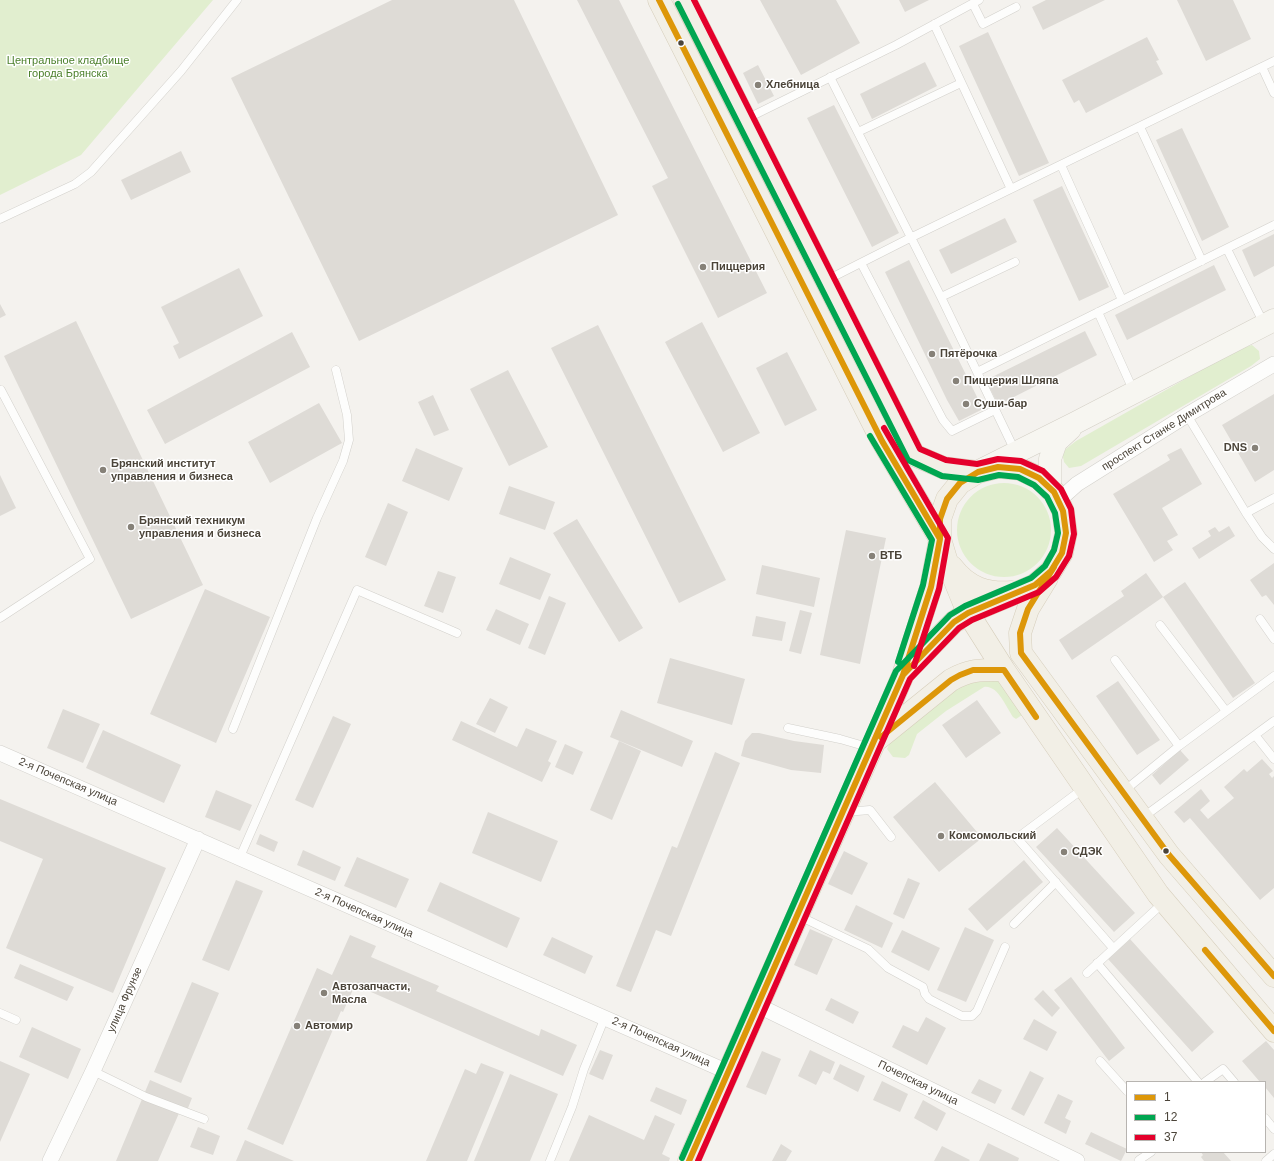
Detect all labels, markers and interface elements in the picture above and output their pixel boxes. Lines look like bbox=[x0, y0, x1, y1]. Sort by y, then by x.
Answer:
unlabelled marker bbox=[676, 38, 686, 48]
park label: Центральное кладбище города Брянска bbox=[7, 54, 129, 80]
place label: Хлебница bbox=[766, 78, 819, 92]
marker: Хлебница bbox=[753, 80, 763, 90]
place label: Пиццерия bbox=[711, 260, 765, 274]
marker: Пиццерия bbox=[698, 262, 708, 272]
place label: Пятёрочка bbox=[940, 347, 997, 361]
marker: Пятёрочка bbox=[927, 349, 937, 359]
place label: Пиццерия Шляпа bbox=[964, 374, 1058, 388]
marker: Пиццерия Шляпа bbox=[951, 376, 961, 386]
street label: проспект Станке Димитрова bbox=[1099, 386, 1229, 474]
place label: Суши-бар bbox=[974, 397, 1027, 411]
marker: Суши-бар bbox=[961, 399, 971, 409]
place label: DNS bbox=[1224, 441, 1247, 455]
marker: DNS bbox=[1250, 443, 1260, 453]
place label: Брянский институт управления и бизнеса bbox=[111, 457, 233, 483]
marker: Брянский институт управления и бизнеса bbox=[98, 465, 108, 475]
place label: Брянский техникум управления и бизнеса bbox=[139, 514, 261, 540]
marker: Брянский техникум управления и бизнеса bbox=[126, 522, 136, 532]
place label: ВТБ bbox=[880, 549, 902, 563]
marker: ВТБ bbox=[867, 551, 877, 561]
street label: 2-я Почепская улица bbox=[16, 755, 120, 809]
place label: Комсомольский bbox=[949, 829, 1036, 843]
marker: Комсомольский bbox=[936, 831, 946, 841]
place label: СДЭК bbox=[1072, 845, 1102, 859]
unlabelled marker bbox=[1161, 846, 1171, 856]
marker: СДЭК bbox=[1059, 847, 1069, 857]
street label: 2-я Почепская улица bbox=[313, 885, 415, 941]
street label: улица Фрунзе bbox=[105, 965, 145, 1035]
place label: Автозапчасти, Масла bbox=[332, 980, 410, 1006]
marker: Автозапчасти, Масла bbox=[319, 988, 329, 998]
street label: 2-я Почепская улица bbox=[610, 1014, 712, 1070]
place label: Автомир bbox=[305, 1019, 353, 1033]
marker: Автомир bbox=[292, 1021, 302, 1031]
street label: Почепская улица bbox=[876, 1058, 960, 1108]
legend bbox=[1126, 1081, 1266, 1153]
text: 1 bbox=[1164, 1090, 1171, 1104]
text: 12 bbox=[1164, 1110, 1177, 1124]
text: 37 bbox=[1164, 1130, 1177, 1144]

